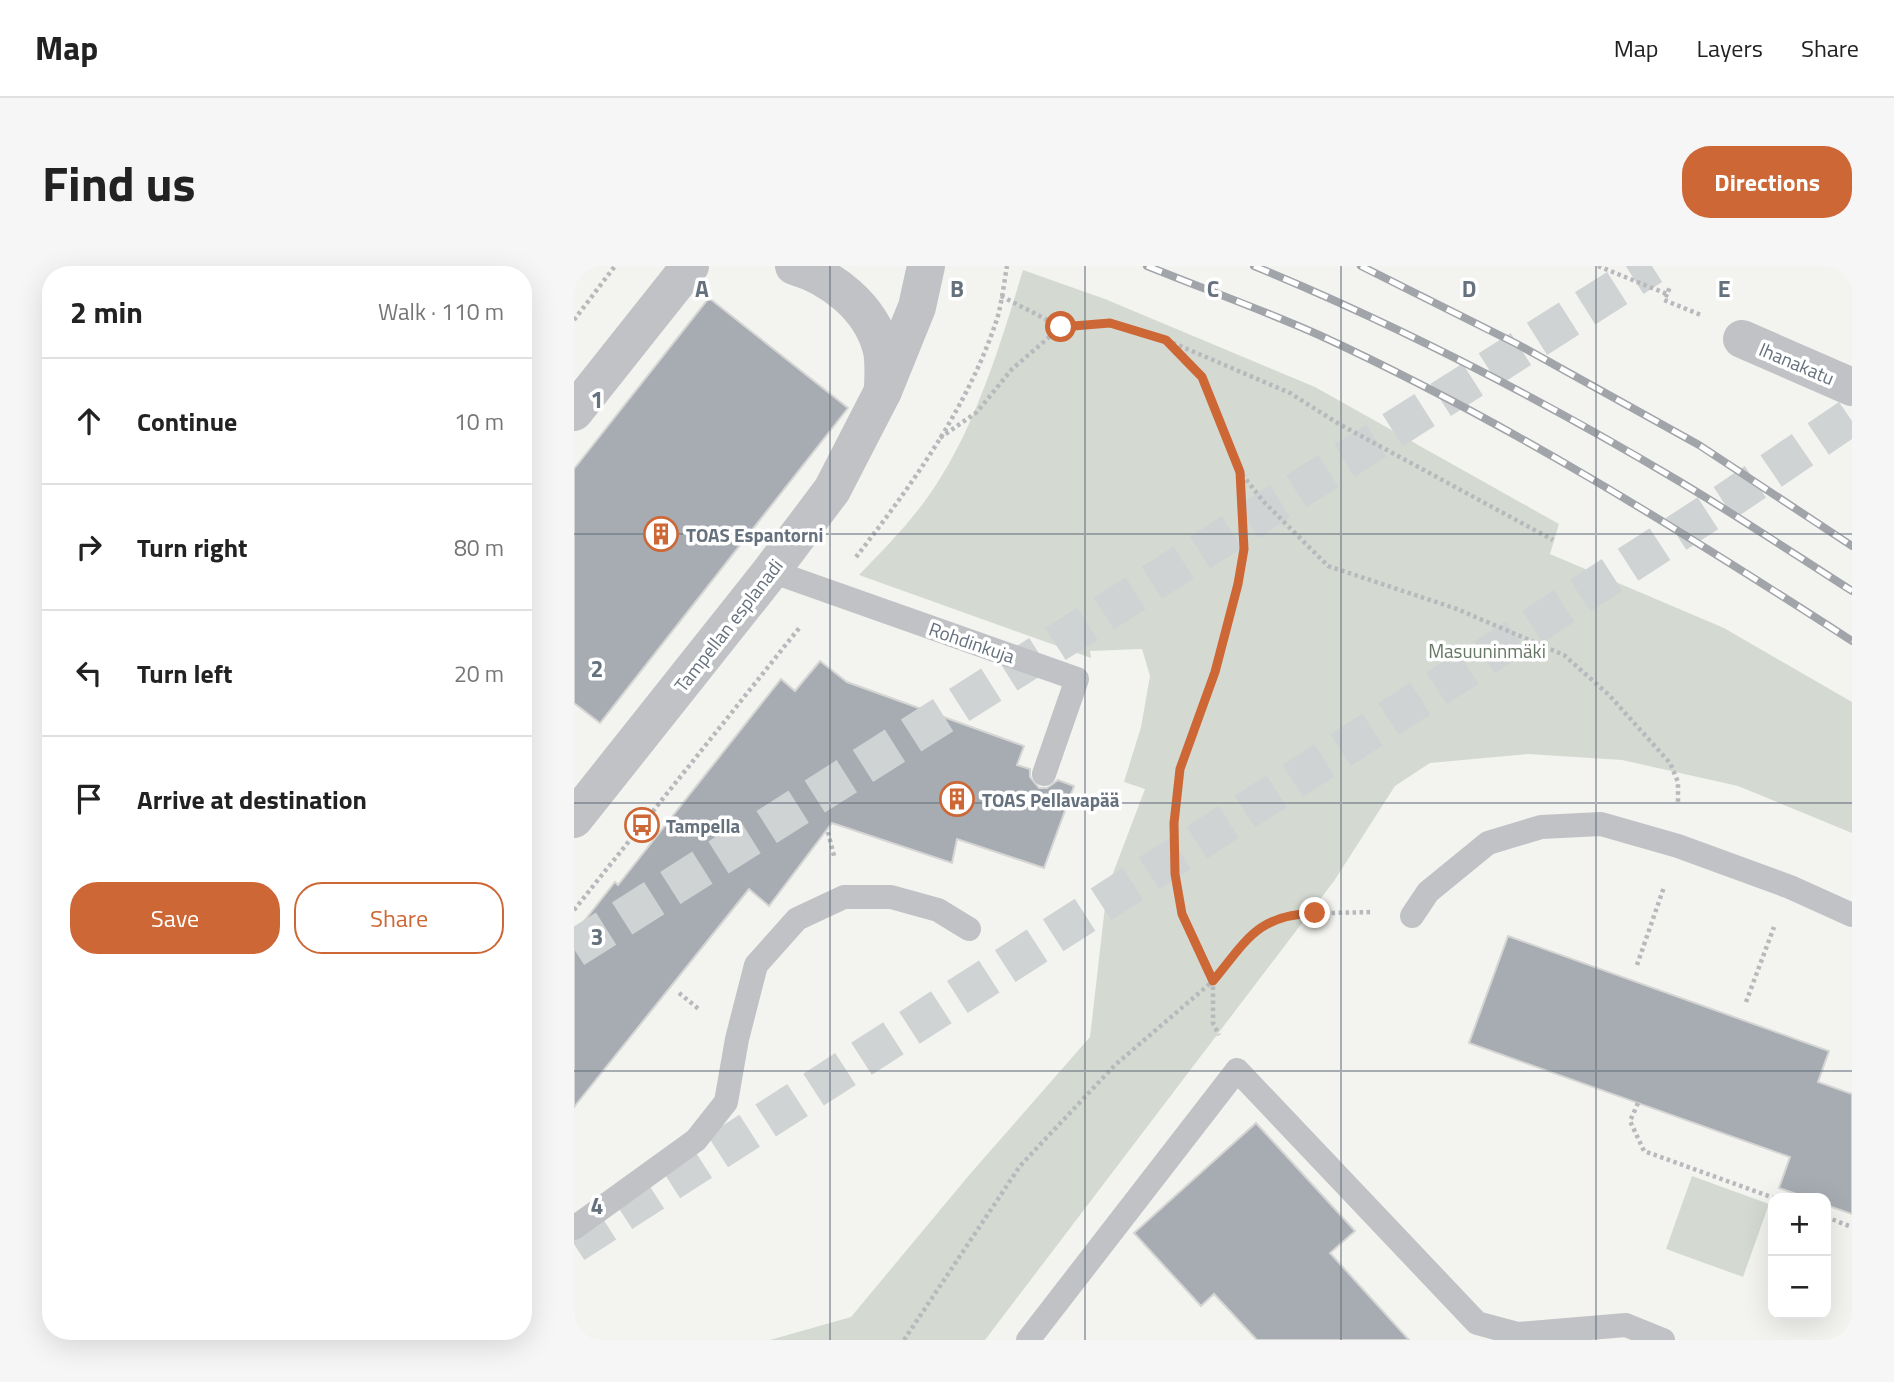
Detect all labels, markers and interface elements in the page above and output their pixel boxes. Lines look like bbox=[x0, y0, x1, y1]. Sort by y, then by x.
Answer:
text: Map bbox=[35, 23, 98, 73]
text: Map bbox=[1614, 30, 1659, 66]
text: Layers bbox=[1697, 30, 1763, 66]
text: Share bbox=[1801, 30, 1859, 66]
text: Find us bbox=[42, 145, 196, 220]
button: Directions bbox=[1682, 146, 1852, 218]
text: A bbox=[695, 271, 709, 306]
text: B bbox=[950, 271, 964, 306]
text: C bbox=[1207, 271, 1219, 306]
text: D bbox=[1462, 271, 1476, 306]
text: E bbox=[1718, 271, 1730, 306]
text: 2 min bbox=[70, 289, 143, 335]
text: Walk · 110 m bbox=[378, 294, 504, 329]
route start bbox=[1045, 311, 1076, 342]
street label: Ihanakatu bbox=[1755, 334, 1839, 392]
text: 1 bbox=[591, 382, 603, 417]
icon: ahead bbox=[70, 402, 108, 440]
text: Continue bbox=[137, 402, 237, 441]
text: 10 m bbox=[454, 404, 504, 439]
building icon: TOAS Espantorni bbox=[642, 515, 680, 553]
place label: TOAS Espantorni bbox=[686, 520, 823, 549]
icon: right bbox=[70, 528, 108, 566]
text: Turn right bbox=[137, 528, 248, 567]
text: 80 m bbox=[454, 530, 504, 565]
street label: Tampellan esplanadi bbox=[667, 552, 789, 698]
street label: Rohdinkuja bbox=[925, 614, 1019, 670]
park label: Masuuninmäki bbox=[1428, 636, 1546, 665]
text: 2 bbox=[591, 651, 603, 686]
icon: left bbox=[70, 654, 108, 692]
text: Turn left bbox=[137, 654, 232, 693]
text: 20 m bbox=[454, 656, 504, 691]
icon: arrive bbox=[70, 780, 108, 818]
text: Arrive at destination bbox=[137, 780, 367, 819]
building icon: TOAS Pellavapää bbox=[938, 780, 976, 818]
place label: TOAS Pellavapää bbox=[982, 785, 1120, 814]
bus stop icon: Tampella bbox=[623, 806, 661, 844]
place label: Tampella bbox=[666, 811, 741, 840]
button: Save bbox=[70, 882, 280, 954]
button: Share bbox=[294, 882, 504, 954]
route end bbox=[1299, 897, 1330, 928]
text: 3 bbox=[591, 919, 603, 954]
text: 4 bbox=[591, 1188, 603, 1223]
map controls bbox=[1768, 1193, 1831, 1319]
button: + bbox=[1768, 1193, 1831, 1256]
button: − bbox=[1768, 1256, 1831, 1319]

